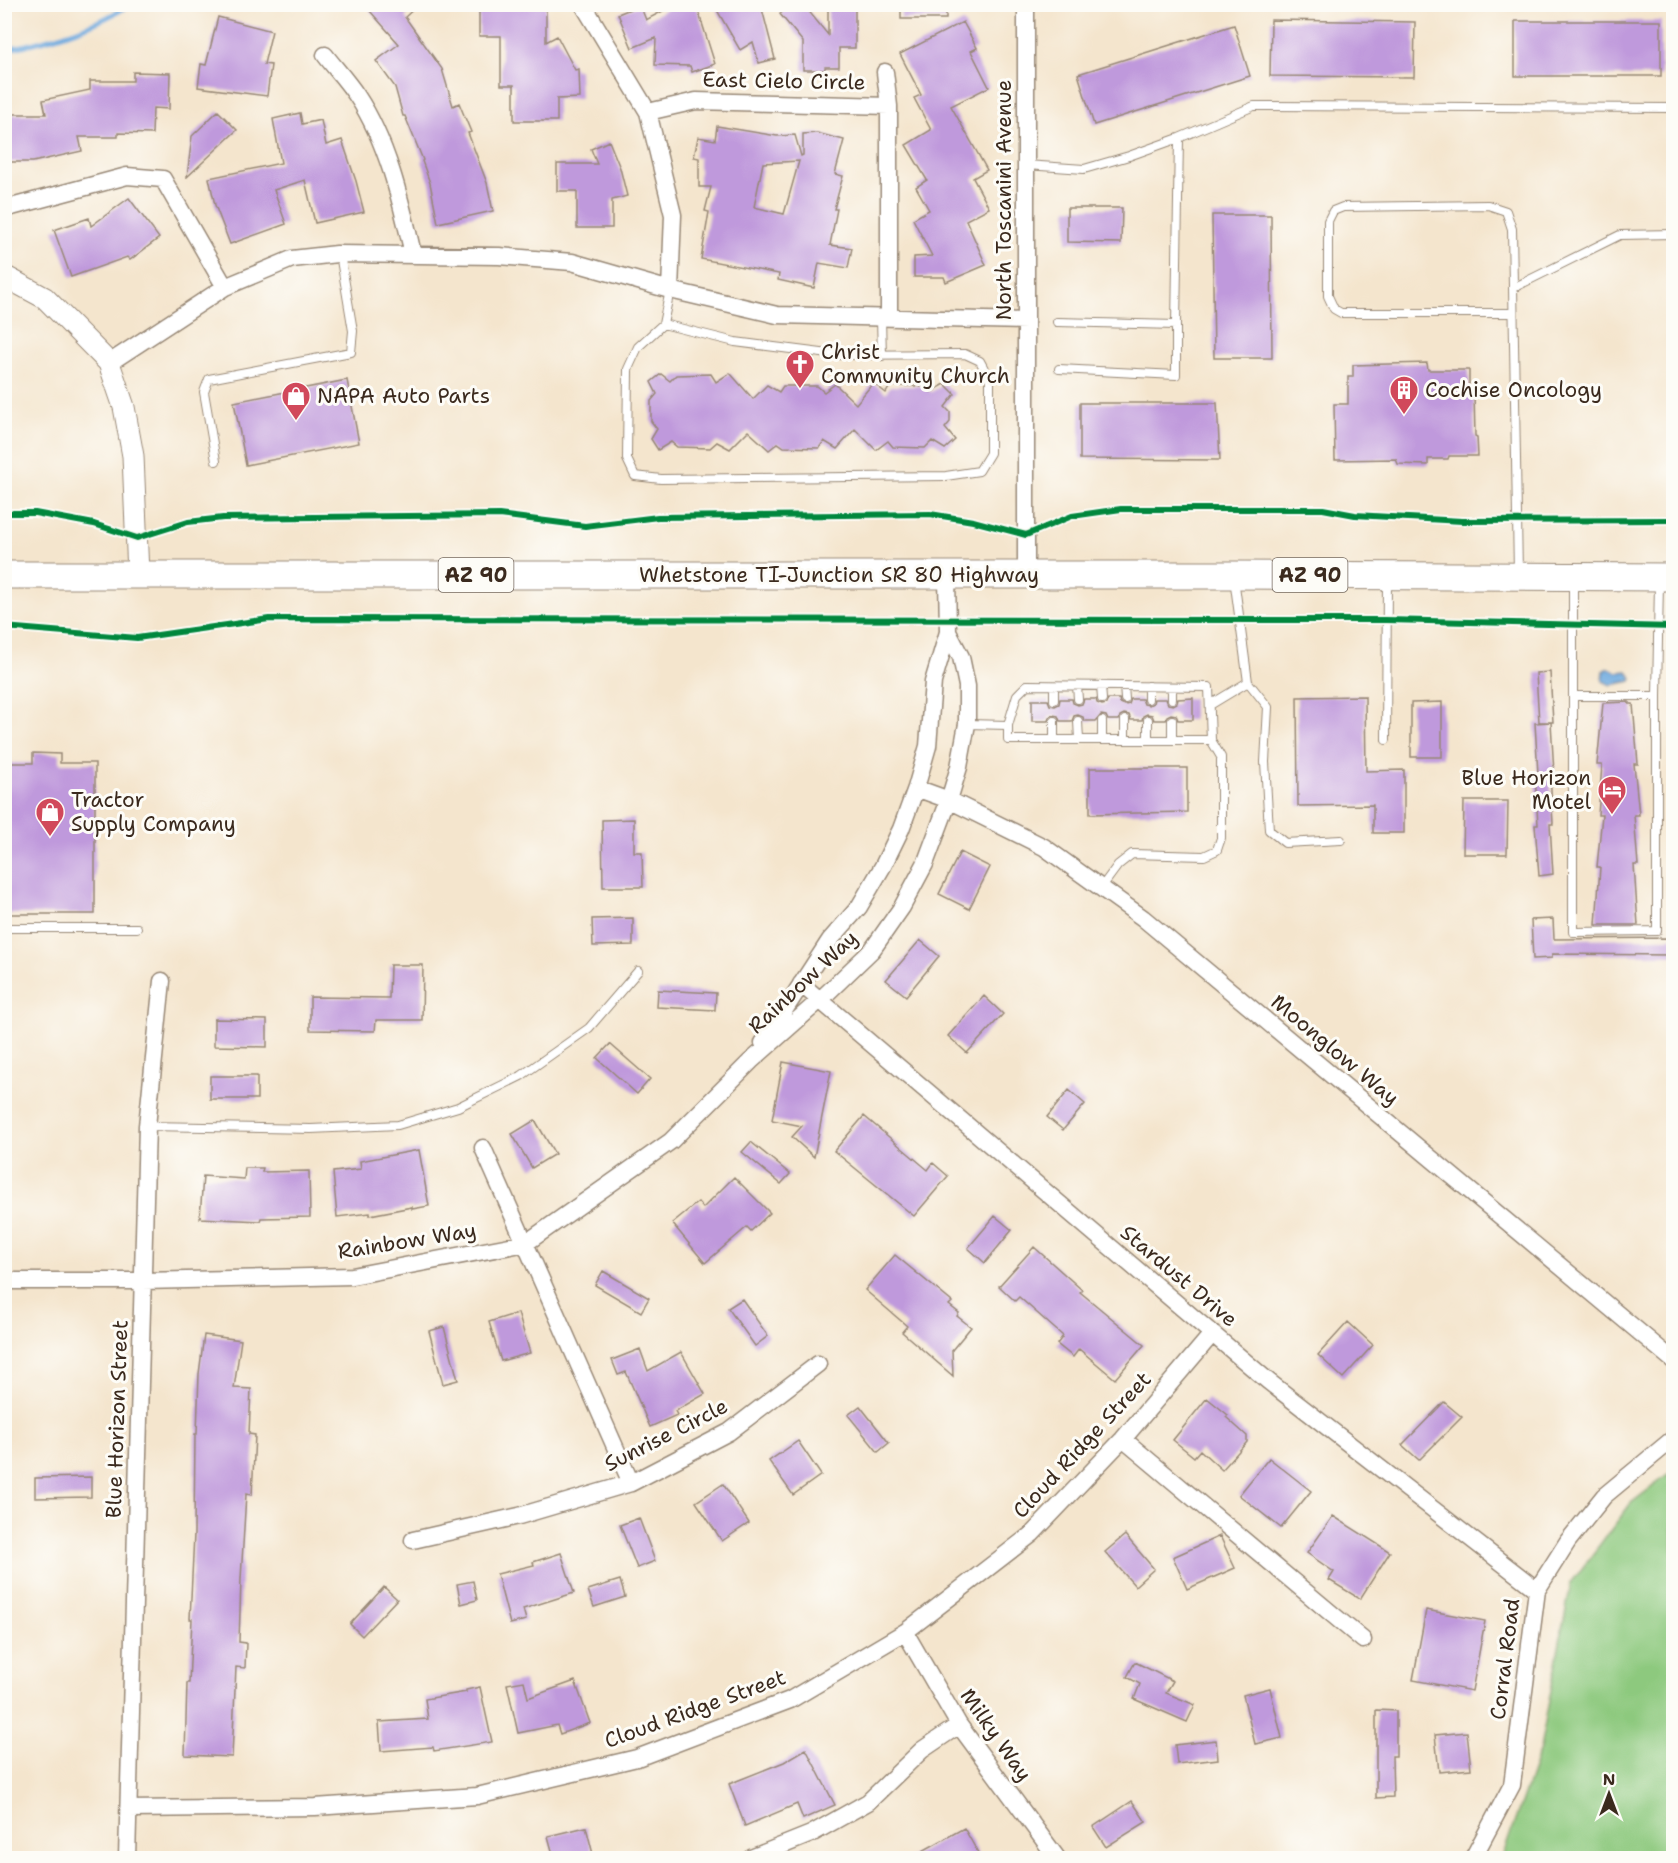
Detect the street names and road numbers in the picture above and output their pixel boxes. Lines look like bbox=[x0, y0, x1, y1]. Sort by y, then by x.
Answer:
street label: East Cielo Circle bbox=[702, 66, 866, 96]
street label: North Toscanini Avenue bbox=[990, 79, 1018, 321]
road number: AZ 90 bbox=[438, 558, 514, 592]
road number: AZ 90 bbox=[1272, 558, 1348, 592]
street label: Whetstone TI-Junction SR 80 Highway bbox=[639, 561, 1039, 589]
street label: Rainbow Way bbox=[742, 924, 864, 1040]
street label: Moonglow Way bbox=[1265, 988, 1405, 1112]
street label: Rainbow Way bbox=[336, 1216, 478, 1266]
street label: Stardust Drive bbox=[1115, 1219, 1243, 1333]
street label: Blue Horizon Street bbox=[100, 1319, 134, 1519]
street label: Cloud Ridge Street bbox=[1007, 1366, 1157, 1524]
street label: Sunrise Circle bbox=[600, 1392, 732, 1478]
street label: Corral Road bbox=[1484, 1597, 1526, 1721]
street label: Cloud Ridge Street bbox=[601, 1663, 789, 1755]
street label: Milky Way bbox=[954, 1683, 1038, 1787]

